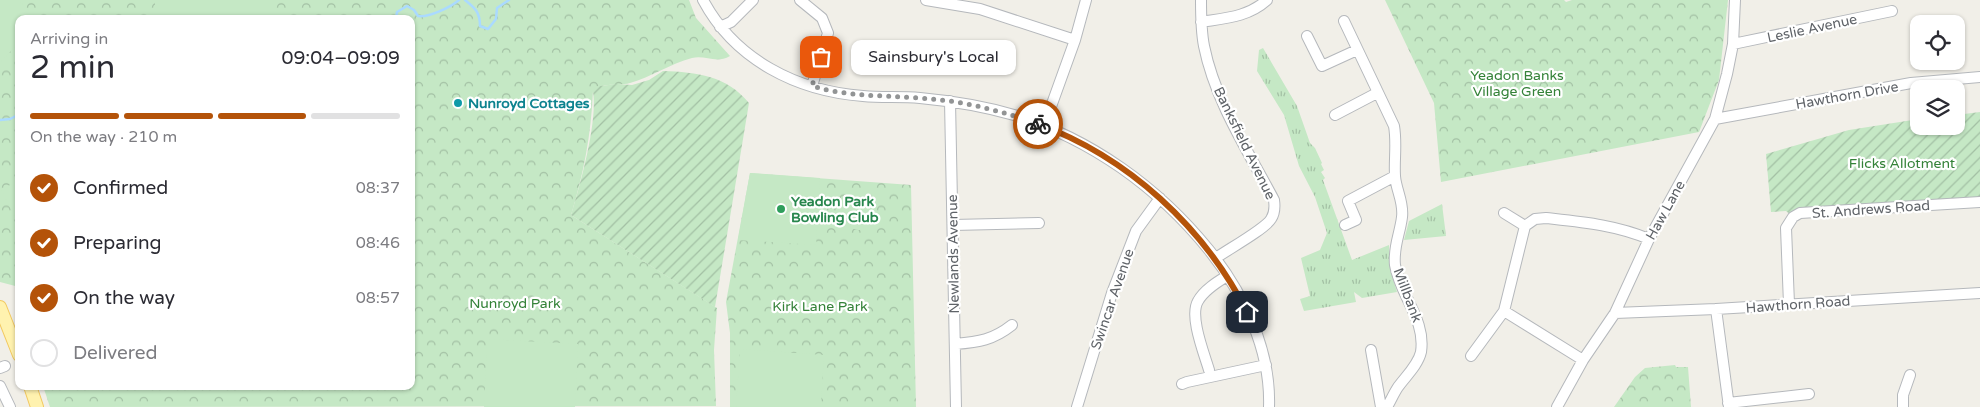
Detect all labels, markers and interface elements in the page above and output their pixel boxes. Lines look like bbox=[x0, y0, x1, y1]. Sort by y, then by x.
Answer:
street label: Leslie Avenue bbox=[1766, 11, 1859, 46]
map controls bbox=[1910, 15, 1965, 135]
button: locate bbox=[1910, 15, 1965, 70]
text: Arriving in bbox=[30, 29, 108, 49]
pin bbox=[800, 36, 842, 78]
callout: Sainsbury's Local bbox=[851, 40, 1016, 74]
icon: bag bbox=[807, 43, 835, 71]
text: 09:04–09:09 bbox=[281, 47, 400, 69]
text: Sainsbury's Local bbox=[868, 47, 999, 67]
text: 2 min bbox=[30, 49, 115, 87]
park label: Yeadon Banks Village Green bbox=[1470, 67, 1564, 100]
street label: Hawthorn Drive bbox=[1794, 78, 1900, 113]
button: layers bbox=[1910, 80, 1965, 135]
street label: Banksfield Avenue bbox=[1210, 84, 1279, 202]
place label: Nunroyd Cottages bbox=[468, 95, 590, 112]
marker: Nunroyd Cottages bbox=[452, 97, 464, 109]
courier bbox=[1013, 99, 1063, 149]
icon: bike bbox=[1024, 110, 1052, 138]
text: On the way · 210 m bbox=[30, 127, 177, 147]
park label: Flicks Allotment bbox=[1849, 155, 1956, 172]
icon: check bbox=[30, 174, 58, 202]
text: Confirmed bbox=[73, 177, 168, 199]
street label: Haw Lane bbox=[1642, 177, 1689, 243]
text: 08:37 bbox=[356, 178, 400, 198]
place label: Yeadon Park Bowling Club bbox=[791, 193, 879, 226]
street label: Newlands Avenue bbox=[944, 194, 963, 314]
street label: St. Andrews Road bbox=[1811, 197, 1931, 222]
marker: Yeadon Park Bowling Club bbox=[775, 203, 787, 215]
icon: check bbox=[30, 229, 58, 257]
text: Preparing bbox=[73, 232, 162, 254]
text: 08:46 bbox=[356, 233, 400, 253]
street label: Swincar Avenue bbox=[1087, 246, 1138, 352]
street label: Millbank bbox=[1389, 266, 1426, 325]
icon: check bbox=[30, 284, 58, 312]
text: On the way bbox=[73, 287, 175, 309]
text: 08:57 bbox=[356, 288, 400, 308]
pin bbox=[1226, 291, 1268, 333]
street label: Hawthorn Road bbox=[1745, 292, 1851, 317]
park label: Nunroyd Park bbox=[469, 295, 561, 312]
park label: Kirk Lane Park bbox=[772, 298, 868, 315]
icon: home bbox=[1233, 298, 1261, 326]
text: Delivered bbox=[73, 342, 158, 364]

